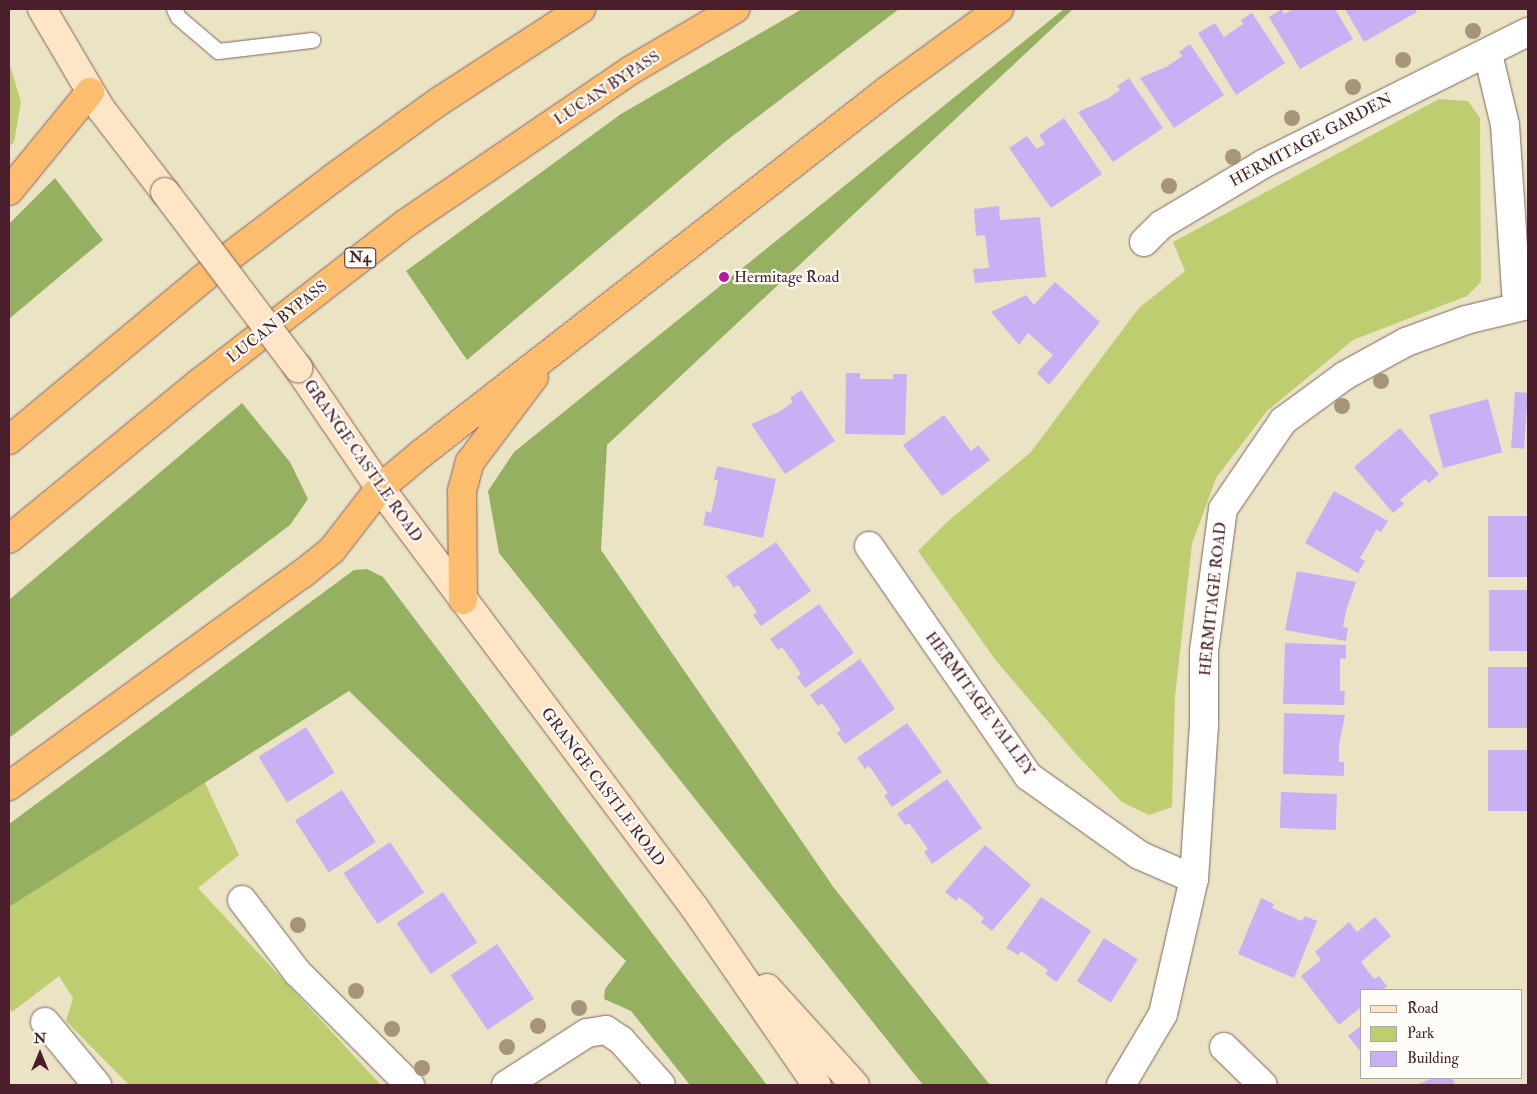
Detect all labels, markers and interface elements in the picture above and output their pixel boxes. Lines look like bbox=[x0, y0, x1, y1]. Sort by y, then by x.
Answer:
street label: LUCAN BYPASS bbox=[550, 47, 664, 129]
street label: HERMITAGE GARDEN bbox=[1226, 89, 1396, 191]
road number: N4 bbox=[344, 246, 376, 270]
place label: Hermitage Road bbox=[734, 267, 839, 287]
marker: Hermitage Road bbox=[718, 271, 730, 283]
street label: LUCAN BYPASS bbox=[223, 277, 331, 367]
street label: GRANGE CASTLE ROAD bbox=[300, 376, 426, 546]
street label: HERMITAGE ROAD bbox=[1195, 521, 1231, 677]
street label: HERMITAGE VALLEY bbox=[921, 628, 1039, 780]
street label: GRANGE CASTLE ROAD bbox=[537, 704, 669, 870]
legend bbox=[1360, 989, 1522, 1079]
text: Road bbox=[1407, 999, 1438, 1018]
text: Park bbox=[1407, 1024, 1434, 1043]
north arrow bbox=[15, 1029, 65, 1079]
text: N bbox=[34, 1030, 46, 1047]
text: Building bbox=[1407, 1049, 1459, 1068]

